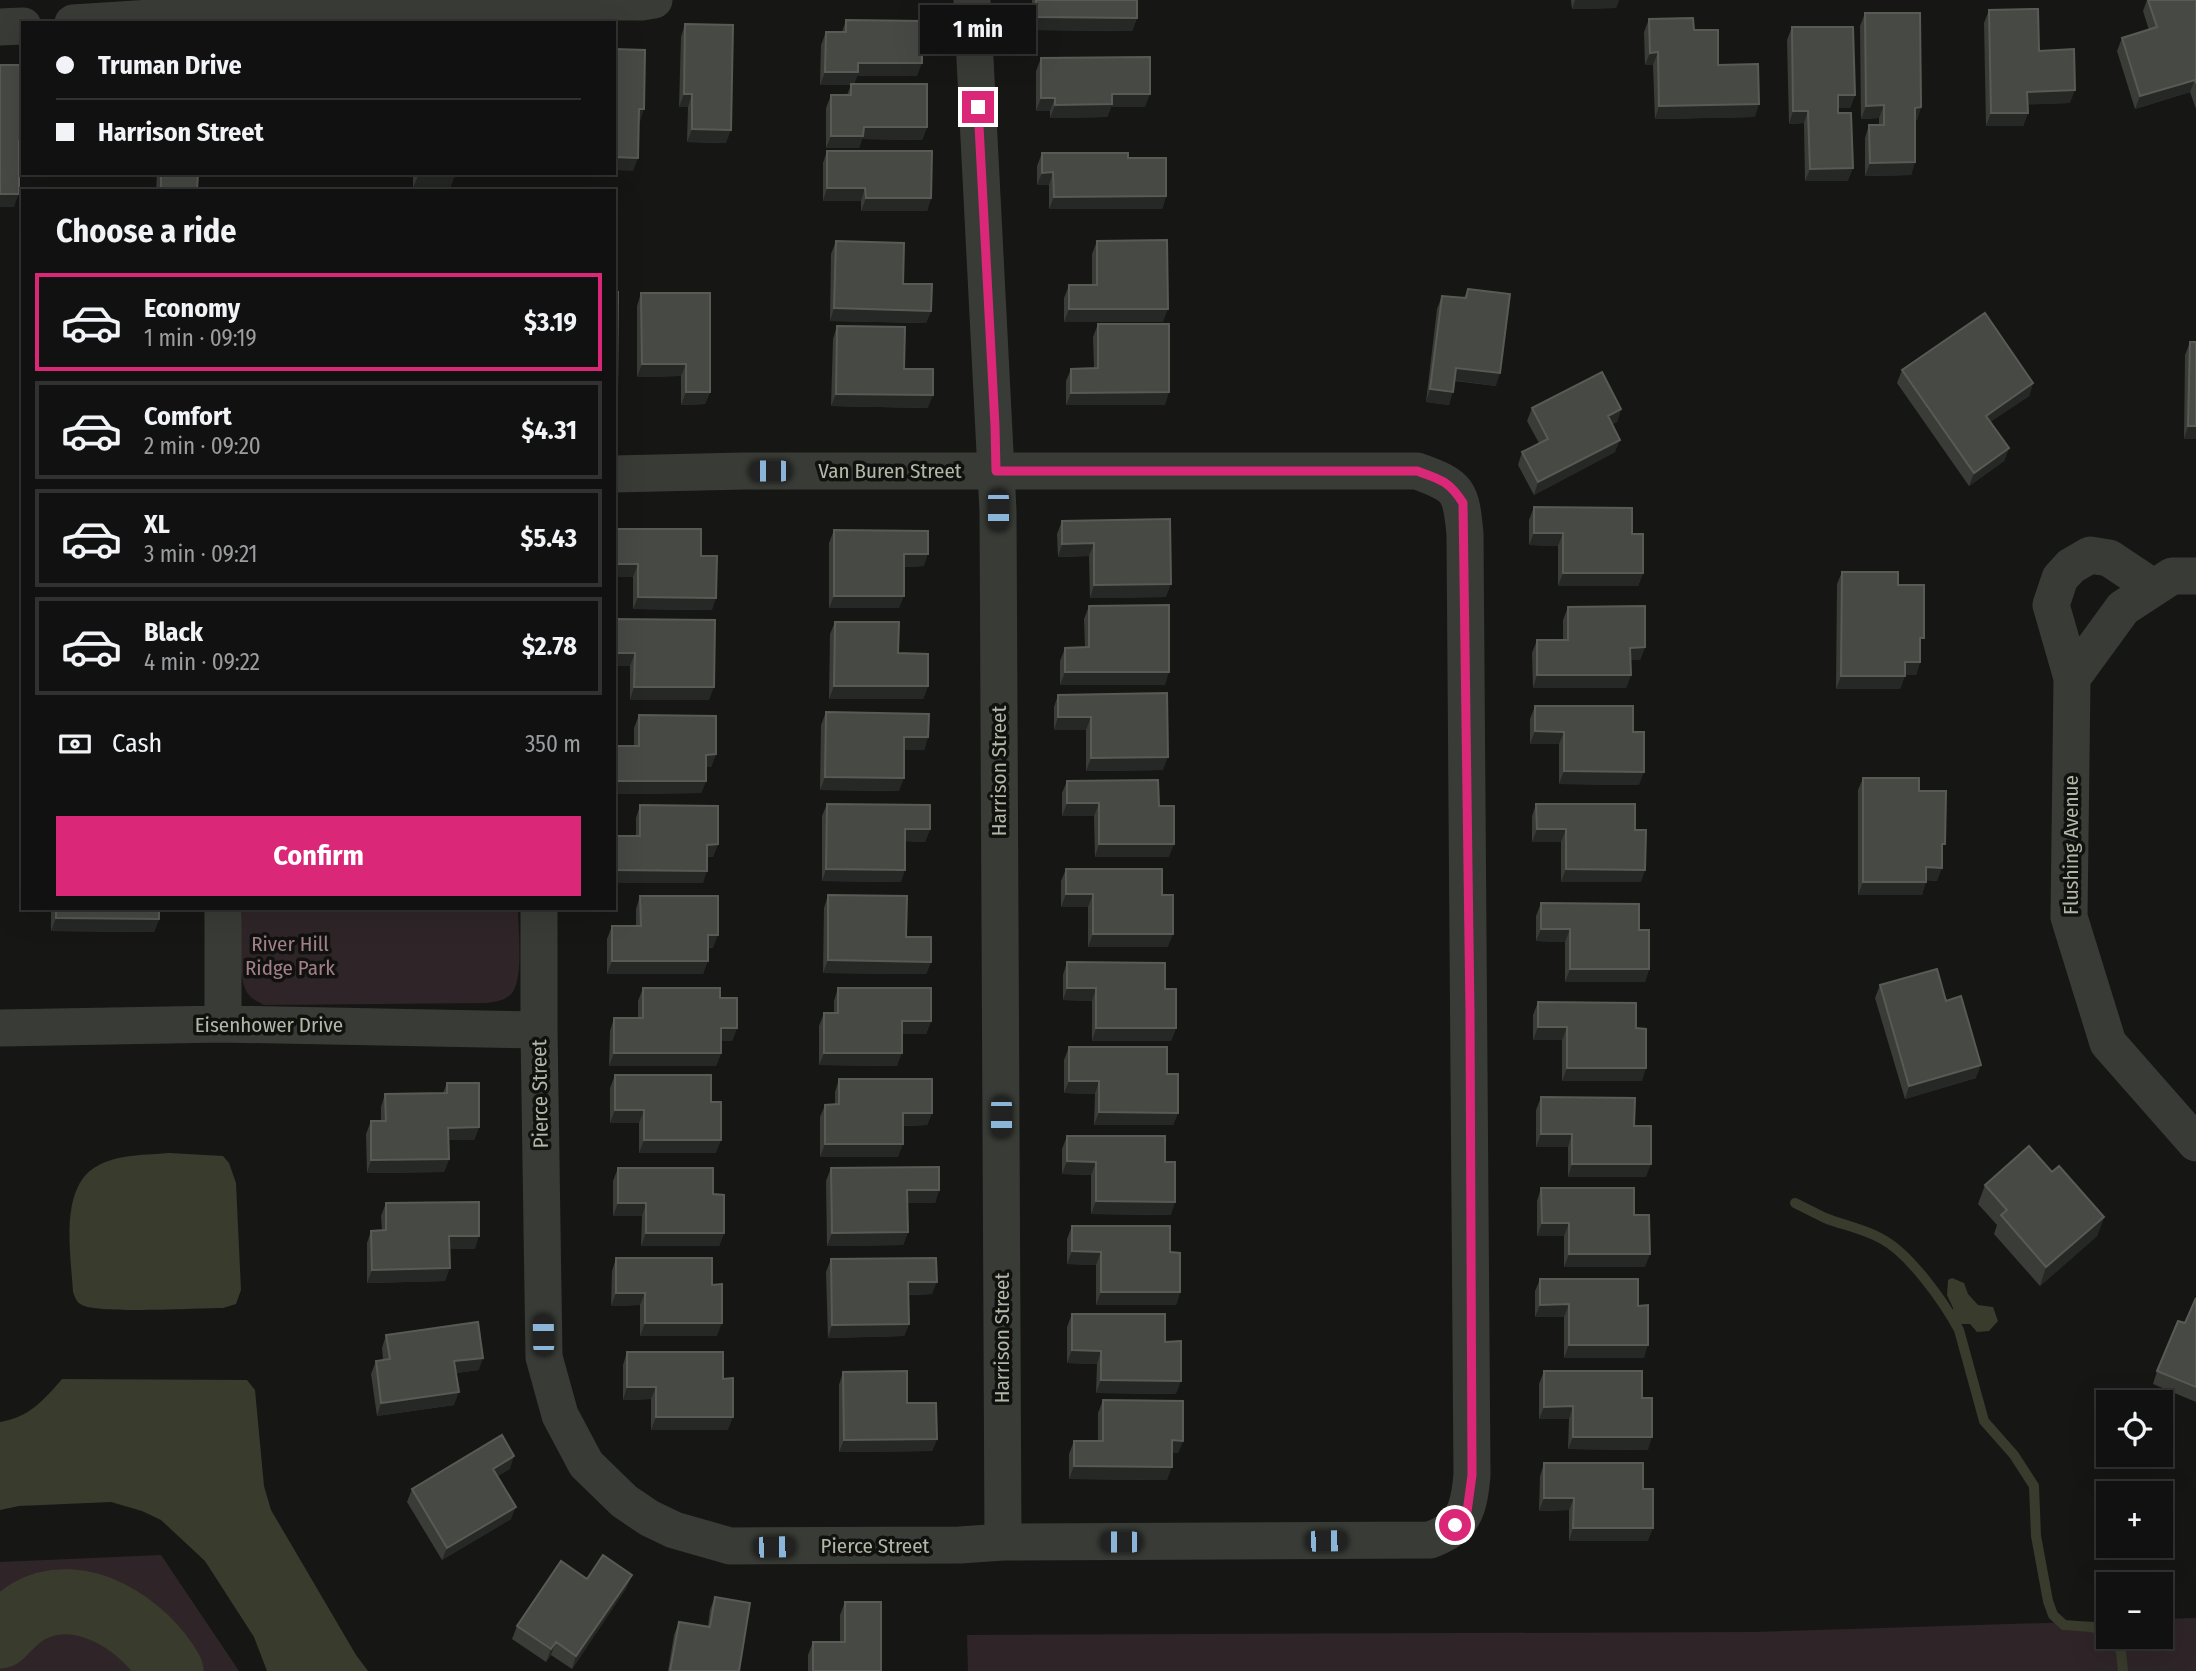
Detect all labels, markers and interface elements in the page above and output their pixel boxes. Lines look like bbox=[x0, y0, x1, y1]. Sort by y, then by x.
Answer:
callout: 1 min bbox=[920, 6, 1036, 55]
text: 1 min bbox=[953, 15, 1003, 43]
text: Truman Drive bbox=[98, 50, 242, 81]
route end bbox=[962, 91, 994, 123]
text: Harrison Street bbox=[98, 117, 264, 148]
text: Choose a ride bbox=[56, 212, 237, 250]
icon: car bbox=[60, 291, 123, 354]
text: Economy bbox=[144, 293, 240, 324]
text: $3.19 bbox=[524, 307, 577, 338]
text: 1 min · 09:19 bbox=[144, 324, 257, 352]
icon: car bbox=[60, 399, 123, 462]
text: Comfort bbox=[144, 401, 232, 432]
text: $4.31 bbox=[522, 415, 577, 446]
text: 2 min · 09:20 bbox=[144, 432, 261, 460]
street label: Van Buren Street bbox=[818, 458, 962, 484]
car bbox=[750, 461, 792, 482]
car bbox=[988, 489, 1009, 531]
icon: car bbox=[60, 507, 123, 570]
text: XL bbox=[144, 509, 170, 540]
text: $5.43 bbox=[521, 523, 577, 554]
text: 3 min · 09:21 bbox=[144, 540, 258, 568]
icon: car bbox=[60, 615, 123, 678]
text: Black bbox=[144, 617, 203, 648]
text: $2.78 bbox=[522, 631, 577, 662]
text: 4 min · 09:22 bbox=[144, 648, 260, 676]
street label: Harrison Street bbox=[986, 706, 1012, 836]
icon: cash bbox=[56, 725, 94, 763]
text: Cash bbox=[112, 728, 162, 759]
text: 350 m bbox=[525, 730, 581, 758]
street label: Flushing Avenue bbox=[2058, 775, 2084, 915]
button: Confirm bbox=[56, 816, 581, 896]
park label: River Hill Ridge Park bbox=[245, 931, 335, 981]
street label: Eisenhower Drive bbox=[195, 1012, 343, 1038]
street label: Pierce Street bbox=[526, 1039, 554, 1149]
car bbox=[991, 1096, 1012, 1138]
street label: Harrison Street bbox=[989, 1273, 1015, 1403]
car bbox=[533, 1314, 554, 1356]
map controls bbox=[2096, 1390, 2173, 1649]
button: locate bbox=[2096, 1390, 2173, 1467]
button: + bbox=[2096, 1481, 2173, 1558]
route start bbox=[1439, 1509, 1471, 1541]
car bbox=[1305, 1530, 1348, 1552]
car bbox=[1101, 1532, 1143, 1553]
street label: Pierce Street bbox=[821, 1533, 930, 1559]
car bbox=[753, 1536, 796, 1558]
button: − bbox=[2096, 1572, 2173, 1649]

